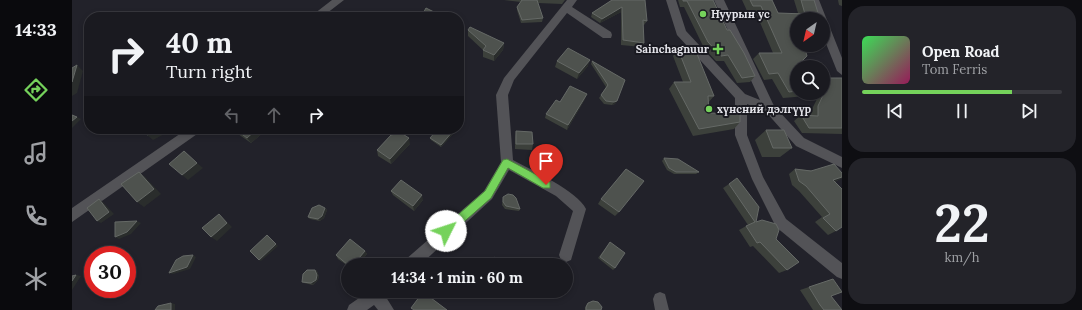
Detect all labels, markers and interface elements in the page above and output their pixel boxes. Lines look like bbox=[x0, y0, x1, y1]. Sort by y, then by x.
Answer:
place label: Нуурын ус bbox=[711, 7, 770, 21]
marker: Нуурын ус bbox=[698, 9, 708, 19]
north arrow bbox=[790, 12, 830, 52]
map controls bbox=[790, 12, 830, 100]
text: 14:33 bbox=[15, 18, 57, 41]
text: 40 m bbox=[166, 25, 232, 61]
icon: right bbox=[100, 28, 152, 80]
place label: Sainchagnuur bbox=[636, 42, 710, 56]
text: Open Road bbox=[922, 42, 1000, 61]
marker: Sainchagnuur bbox=[712, 43, 724, 55]
text: Turn right bbox=[166, 60, 252, 83]
button: search bbox=[790, 60, 830, 100]
text: Tom Ferris bbox=[922, 61, 987, 78]
icon: directions bbox=[22, 76, 50, 104]
icon: previous bbox=[884, 100, 906, 122]
icon: pause bbox=[951, 100, 973, 122]
icon: next bbox=[1018, 100, 1040, 122]
place label: хүнсний дэлгүүр bbox=[717, 102, 812, 116]
icon: left bbox=[221, 104, 243, 126]
icon: ahead bbox=[263, 104, 285, 126]
icon: right bbox=[305, 104, 327, 126]
marker: хүнсний дэлгүүр bbox=[704, 104, 714, 114]
icon: music bbox=[22, 139, 50, 167]
pin bbox=[529, 144, 563, 185]
icon: arrive bbox=[535, 150, 557, 172]
text: 22 bbox=[934, 190, 990, 256]
icon: phone bbox=[22, 202, 50, 230]
position arrow bbox=[425, 210, 467, 252]
speed limit sign: 30 bbox=[84, 246, 136, 298]
text: km/h bbox=[944, 249, 980, 266]
icon: climate bbox=[22, 265, 50, 293]
text: 14:34 · 1 min · 60 m bbox=[391, 268, 523, 287]

